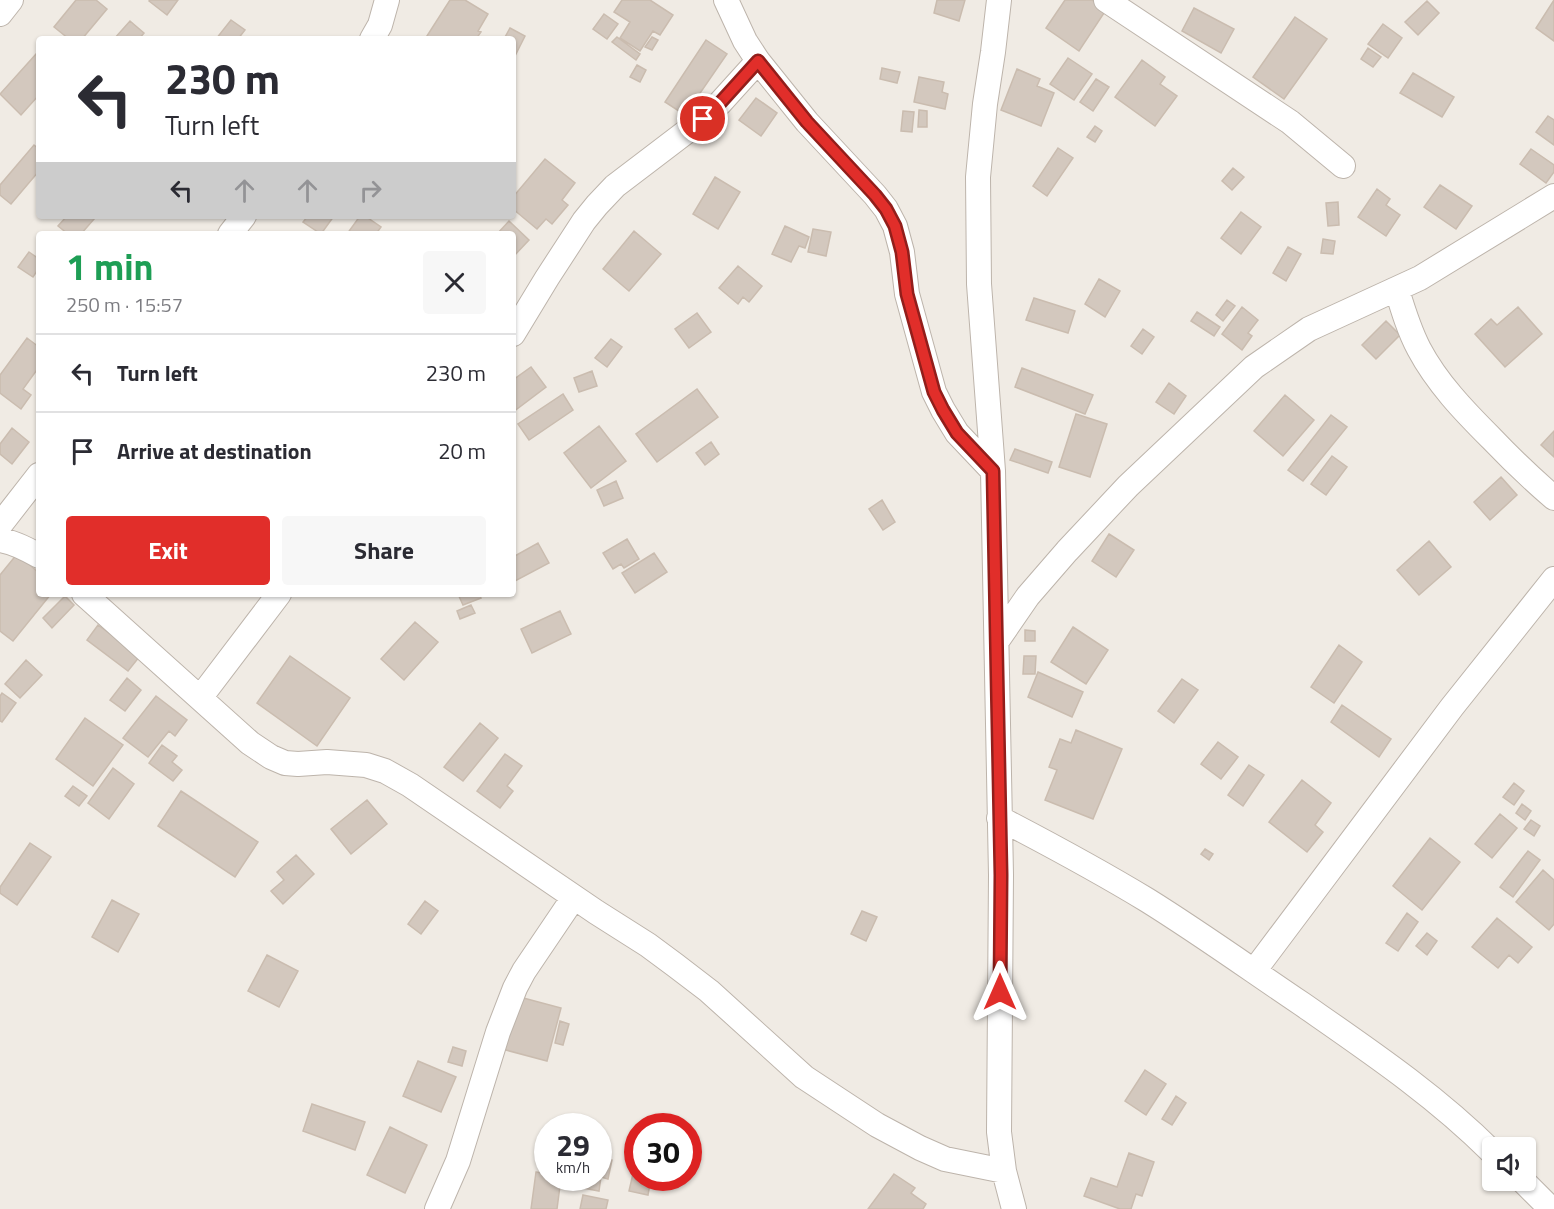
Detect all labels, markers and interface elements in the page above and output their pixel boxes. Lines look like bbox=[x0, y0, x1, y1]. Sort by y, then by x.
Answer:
text: 230 m bbox=[165, 46, 280, 110]
icon: left bbox=[66, 60, 144, 138]
pin bbox=[677, 93, 728, 144]
icon: arrive bbox=[686, 102, 719, 135]
text: Turn left bbox=[165, 104, 259, 145]
icon: left bbox=[165, 174, 198, 207]
icon: ahead bbox=[228, 174, 261, 207]
icon: ahead bbox=[291, 174, 324, 207]
icon: right bbox=[354, 174, 387, 207]
text: 1 min bbox=[66, 239, 153, 294]
button: close bbox=[423, 251, 486, 314]
text: 250 m · 15:57 bbox=[66, 289, 183, 320]
text: Turn left bbox=[117, 356, 198, 390]
text: 230 m bbox=[426, 356, 486, 390]
icon: left bbox=[66, 357, 99, 390]
text: Arrive at destination bbox=[117, 434, 312, 468]
text: 20 m bbox=[438, 434, 486, 468]
icon: arrive bbox=[66, 435, 99, 468]
button: Exit bbox=[66, 516, 270, 585]
button: Share bbox=[282, 516, 486, 585]
position arrow bbox=[968, 960, 1032, 1024]
speed limit sign: 30 bbox=[624, 1113, 702, 1191]
text: 29 bbox=[556, 1122, 590, 1168]
map controls bbox=[1482, 1137, 1536, 1191]
button: sound bbox=[1482, 1137, 1536, 1191]
text: km/h bbox=[556, 1156, 590, 1179]

